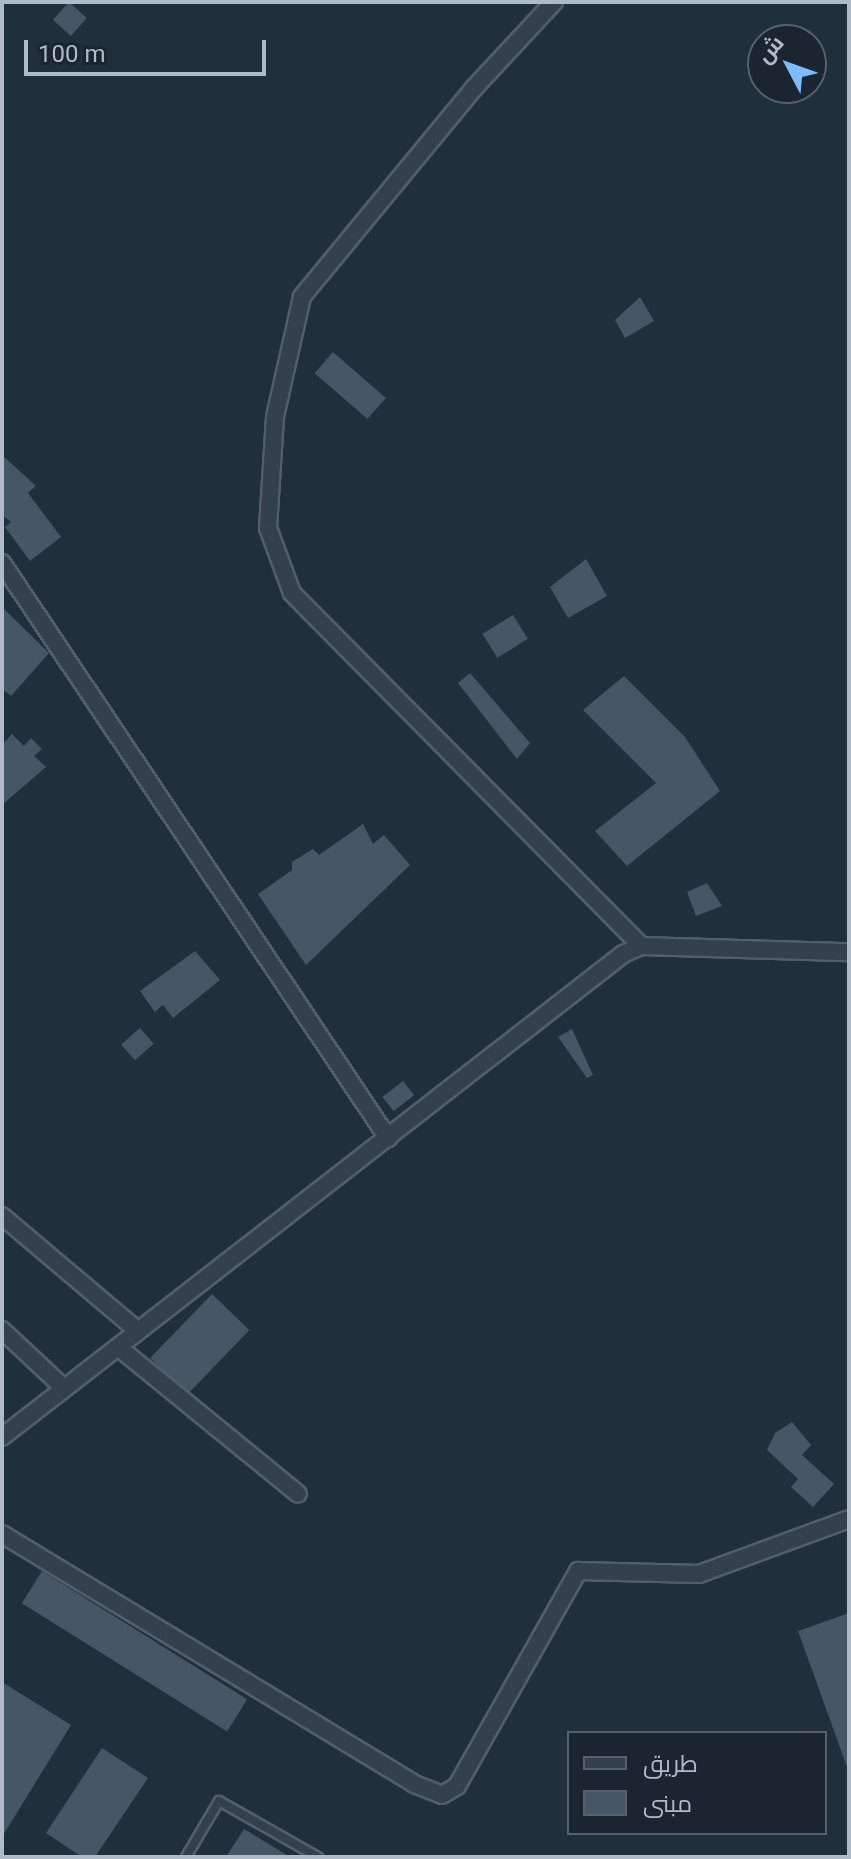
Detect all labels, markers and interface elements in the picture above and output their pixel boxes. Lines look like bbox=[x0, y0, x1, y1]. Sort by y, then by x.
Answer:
scale bar bbox=[28, 24, 270, 74]
north arrow bbox=[747, 24, 827, 104]
text: ش bbox=[751, 30, 789, 68]
text: 100 m bbox=[38, 40, 105, 68]
legend bbox=[567, 1731, 827, 1835]
text: طريق bbox=[643, 1750, 698, 1778]
text: مبنى bbox=[643, 1790, 692, 1818]

